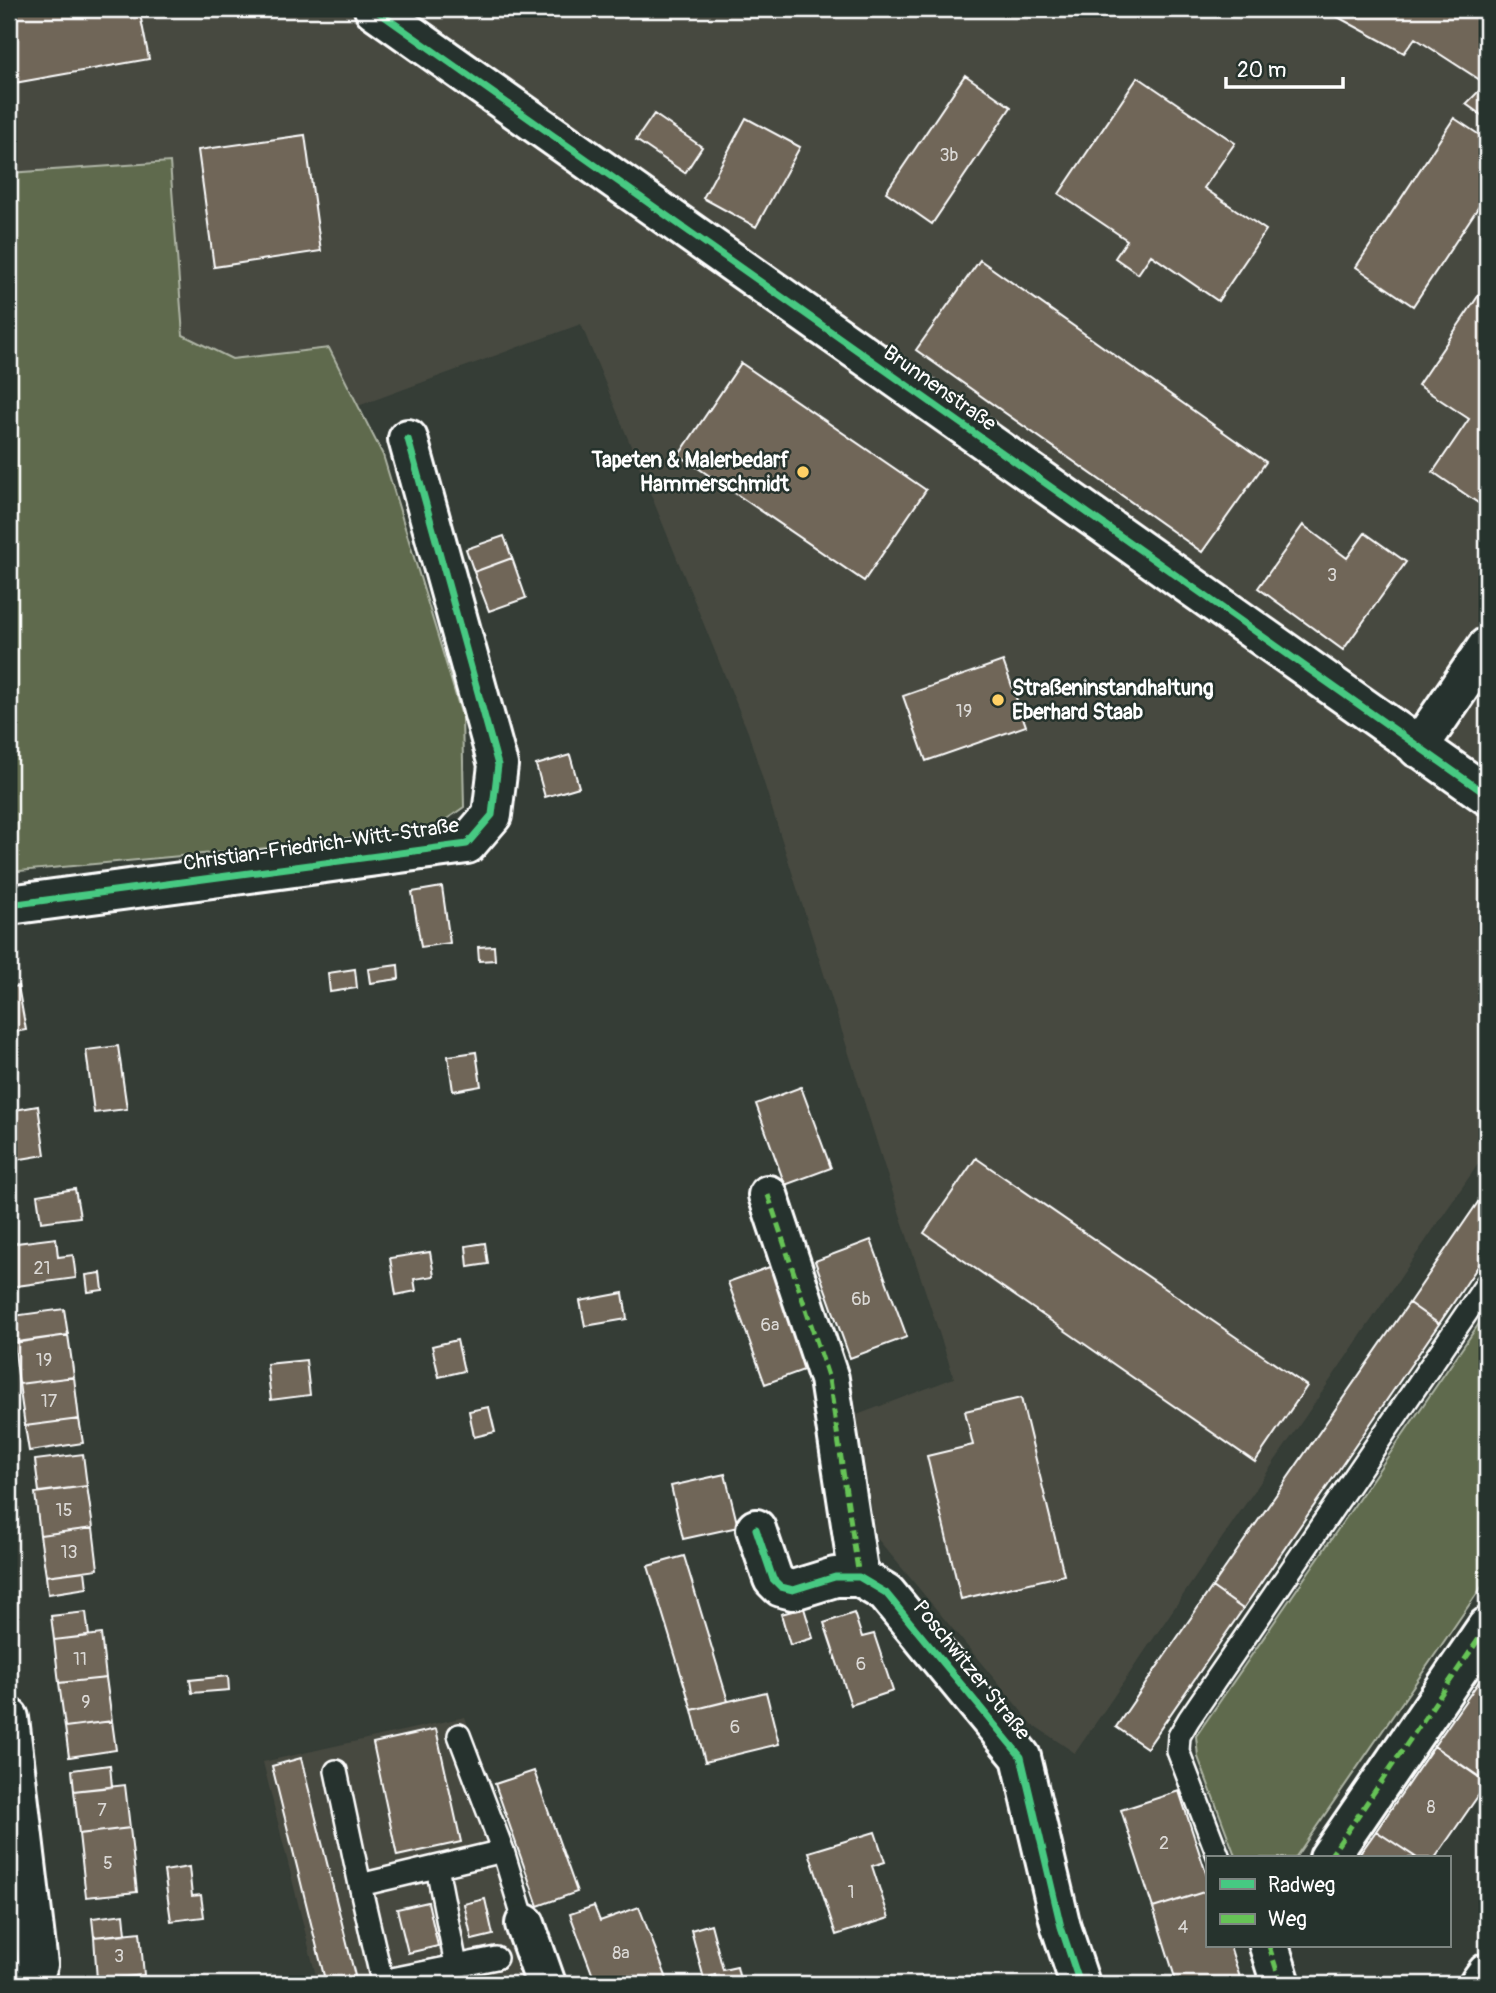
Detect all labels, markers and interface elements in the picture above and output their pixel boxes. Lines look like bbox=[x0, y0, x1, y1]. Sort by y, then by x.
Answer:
scale bar bbox=[1226, 46, 1344, 90]
text: 20 m bbox=[1237, 57, 1286, 84]
house number: 3b bbox=[940, 144, 959, 167]
street label: Brunnenstraße bbox=[878, 339, 1002, 438]
place label: Tapeten & Malerbedarf Hammerschmidt bbox=[591, 447, 790, 498]
marker: Tapeten & Malerbedarf Hammerschmidt bbox=[795, 464, 811, 480]
house number: 3 bbox=[1327, 564, 1337, 587]
place label: Straßeninstandhaltung Eberhard Staab bbox=[1012, 675, 1214, 726]
marker: Straßeninstandhaltung Eberhard Staab bbox=[990, 692, 1006, 708]
house number: 19 bbox=[956, 700, 972, 723]
street label: Christian-Friedrich-Witt-Straße bbox=[181, 812, 461, 877]
house number: 21 bbox=[33, 1257, 51, 1280]
house number: 6b bbox=[851, 1288, 871, 1311]
house number: 6a bbox=[761, 1314, 779, 1337]
house number: 19 bbox=[36, 1349, 52, 1372]
house number: 17 bbox=[41, 1390, 58, 1413]
house number: 15 bbox=[56, 1499, 72, 1522]
house number: 13 bbox=[60, 1541, 78, 1564]
street label: Poschwitzer Straße bbox=[907, 1595, 1037, 1746]
house number: 11 bbox=[73, 1648, 87, 1671]
house number: 6 bbox=[856, 1653, 866, 1676]
house number: 9 bbox=[81, 1691, 91, 1714]
house number: 6 bbox=[730, 1716, 740, 1739]
house number: 8 bbox=[1426, 1796, 1436, 1819]
house number: 7 bbox=[97, 1799, 107, 1822]
house number: 2 bbox=[1159, 1832, 1169, 1855]
house number: 5 bbox=[103, 1852, 113, 1875]
legend bbox=[1206, 1856, 1450, 1948]
text: Radweg bbox=[1268, 1872, 1335, 1899]
house number: 1 bbox=[847, 1881, 855, 1904]
text: Weg bbox=[1268, 1906, 1307, 1933]
house number: 4 bbox=[1178, 1916, 1189, 1939]
house number: 8a bbox=[612, 1942, 630, 1965]
house number: 3 bbox=[114, 1945, 124, 1968]

